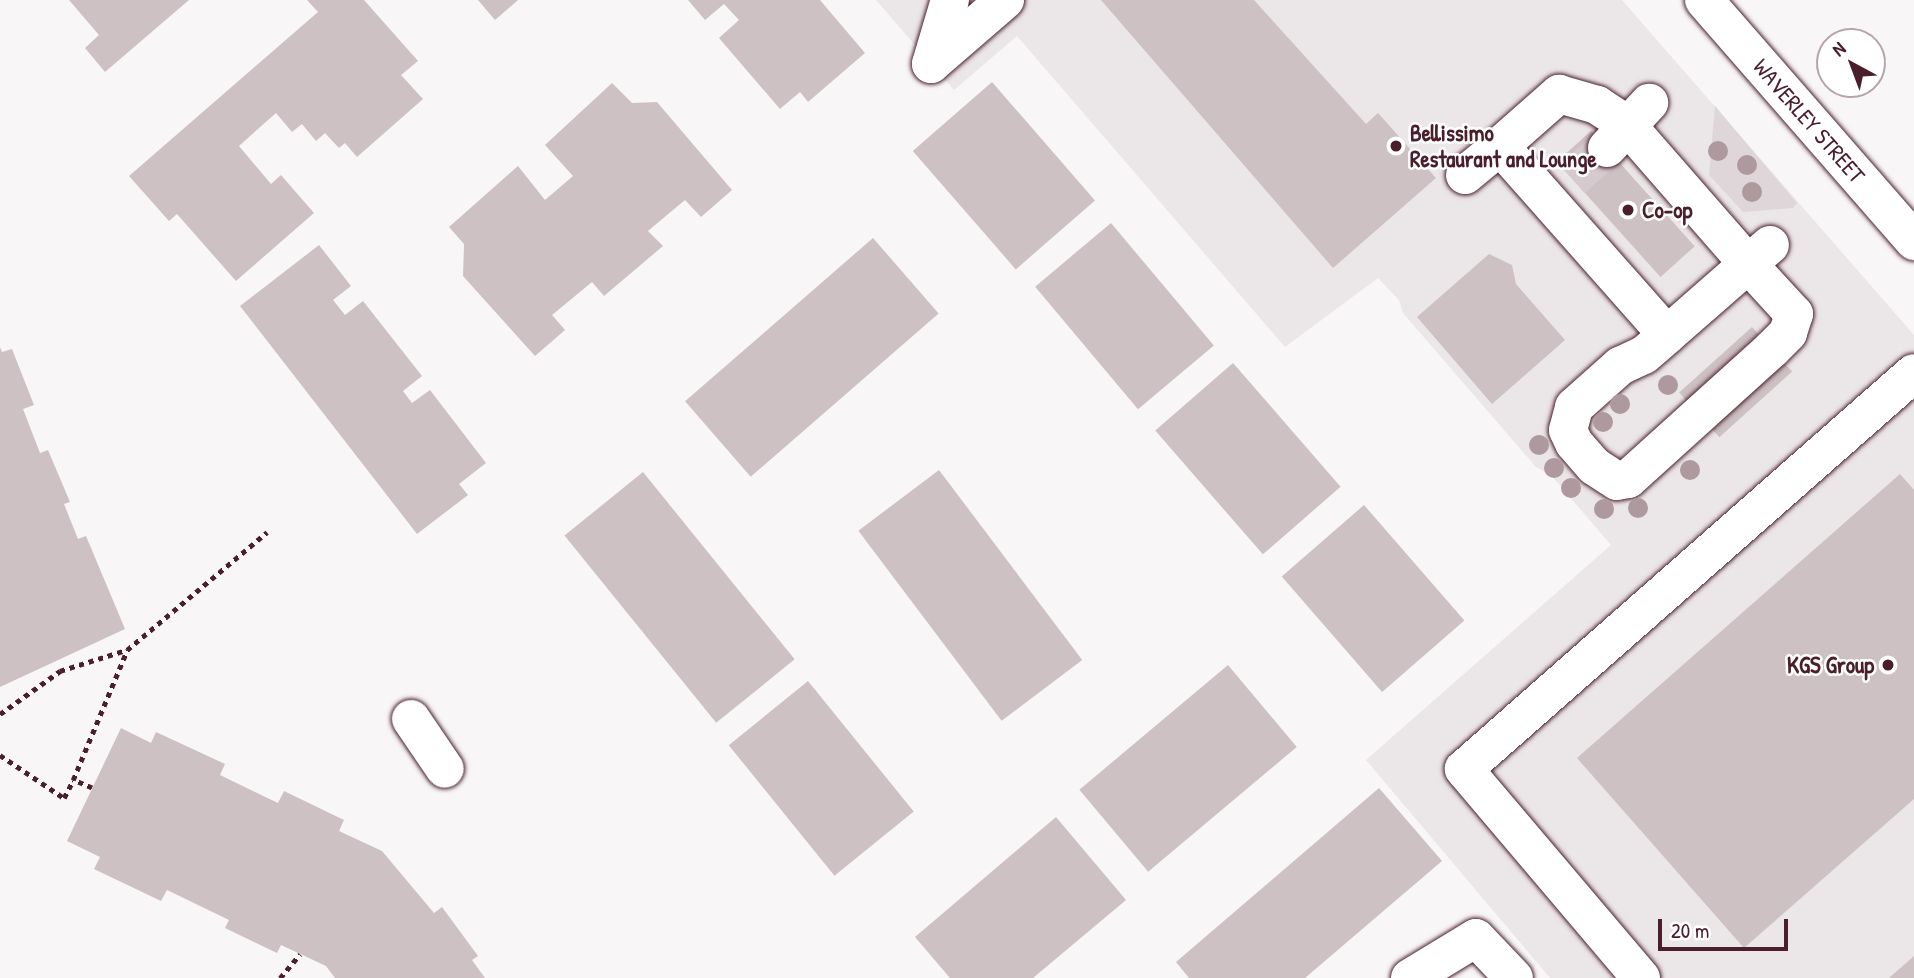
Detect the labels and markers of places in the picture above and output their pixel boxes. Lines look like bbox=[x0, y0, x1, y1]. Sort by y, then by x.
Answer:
place label: Bellissimo Restaurant and Lounge bbox=[1410, 119, 1597, 173]
marker: Bellissimo Restaurant and Lounge bbox=[1388, 138, 1404, 154]
place label: Co-op bbox=[1642, 196, 1692, 224]
marker: Co-op bbox=[1620, 202, 1636, 218]
place label: KGS Group bbox=[1787, 651, 1874, 679]
marker: KGS Group bbox=[1880, 657, 1896, 673]

